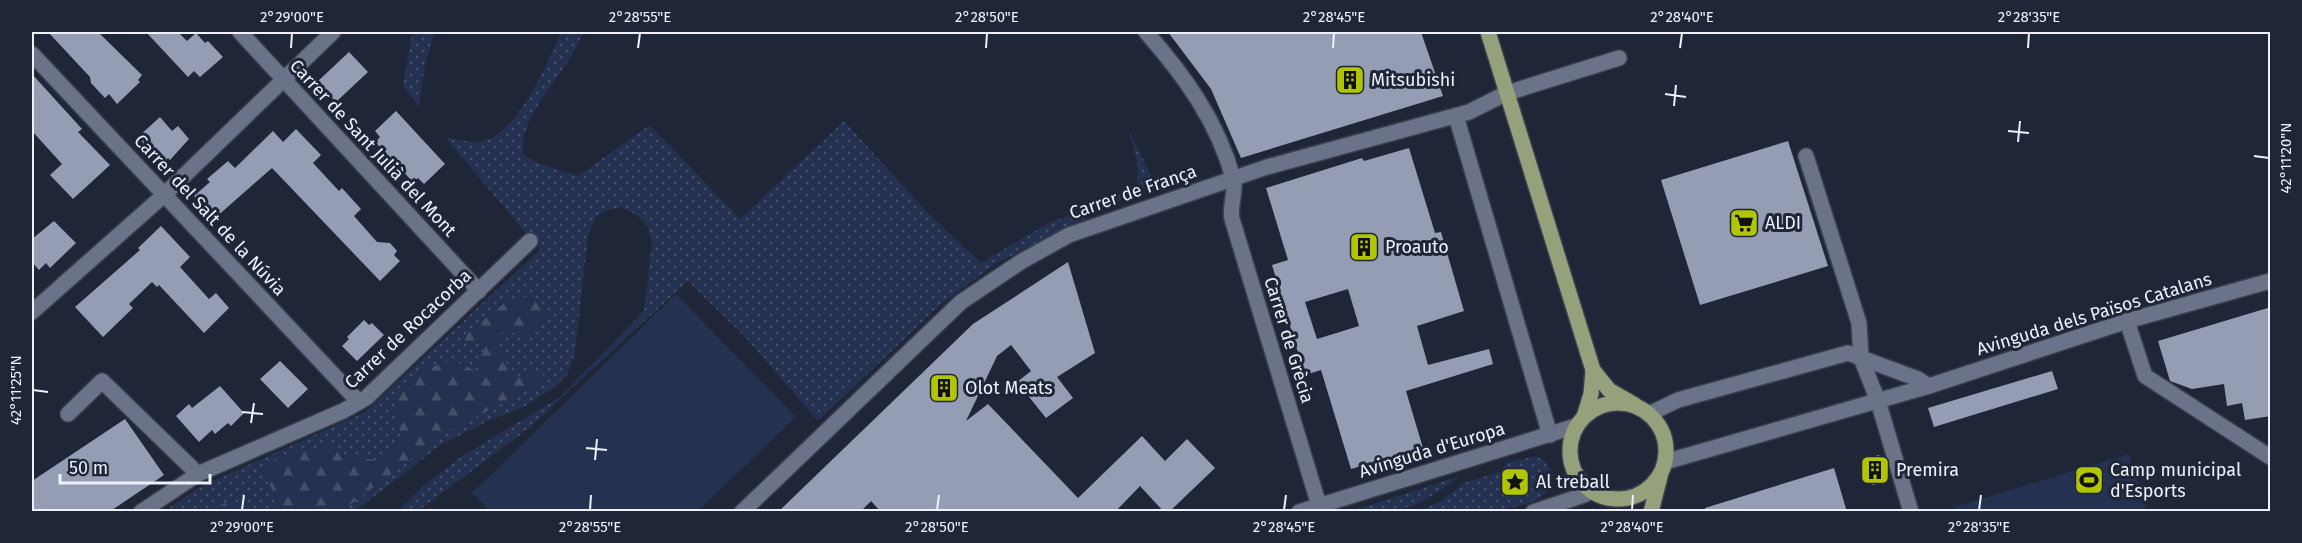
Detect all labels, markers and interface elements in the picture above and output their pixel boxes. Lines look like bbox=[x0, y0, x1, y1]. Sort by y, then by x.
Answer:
text: 2°29'00"E bbox=[260, 8, 324, 26]
text: 2°28'55"E bbox=[609, 8, 671, 26]
text: 2°28'50"E bbox=[955, 8, 1019, 26]
text: 2°28'45"E bbox=[1303, 8, 1365, 26]
text: 2°28'40"E bbox=[1650, 8, 1714, 26]
text: 2°28'35"E bbox=[1998, 8, 2060, 26]
street label: Carrer de Sant Julià del Mont bbox=[285, 55, 461, 242]
building icon: Mitsubishi bbox=[1334, 64, 1366, 96]
place label: Mitsubishi bbox=[1371, 69, 1455, 91]
text: 42°11'20"N bbox=[2277, 123, 2295, 193]
street label: Carrer del Salt de la Núvia bbox=[129, 130, 291, 300]
street label: Carrer de França bbox=[1067, 160, 1199, 224]
supermarket icon: ALDI bbox=[1728, 207, 1760, 239]
place label: ALDI bbox=[1765, 212, 1801, 234]
building icon: Proauto bbox=[1348, 231, 1380, 263]
place label: Proauto bbox=[1385, 236, 1449, 258]
street label: Carrer de Rocacorba bbox=[340, 265, 476, 393]
street label: Avinguda dels Països Catalans bbox=[1974, 268, 2214, 360]
street label: Carrer de Grècia bbox=[1259, 274, 1319, 406]
text: 42°11'25"N bbox=[7, 355, 25, 425]
building icon: Olot Meats bbox=[928, 372, 960, 404]
place label: Olot Meats bbox=[965, 377, 1053, 399]
street label: Avinguda d'Europa bbox=[1356, 417, 1508, 483]
scale bar bbox=[60, 447, 210, 485]
building icon: Premira bbox=[1859, 454, 1891, 486]
text: 50 m bbox=[69, 457, 108, 479]
place label: Premira bbox=[1896, 459, 1959, 481]
place label: Camp municipal d'Esports bbox=[2110, 459, 2241, 502]
sports icon: Camp municipal d'Esports bbox=[2073, 464, 2105, 496]
place icon: Al treball bbox=[1499, 466, 1531, 498]
place label: Al treball bbox=[1536, 471, 1610, 493]
text: 2°29'00"E bbox=[210, 518, 274, 536]
text: 2°28'55"E bbox=[559, 518, 621, 536]
text: 2°28'50"E bbox=[905, 518, 969, 536]
text: 2°28'45"E bbox=[1253, 518, 1315, 536]
text: 2°28'40"E bbox=[1600, 518, 1664, 536]
text: 2°28'35"E bbox=[1948, 518, 2010, 536]

